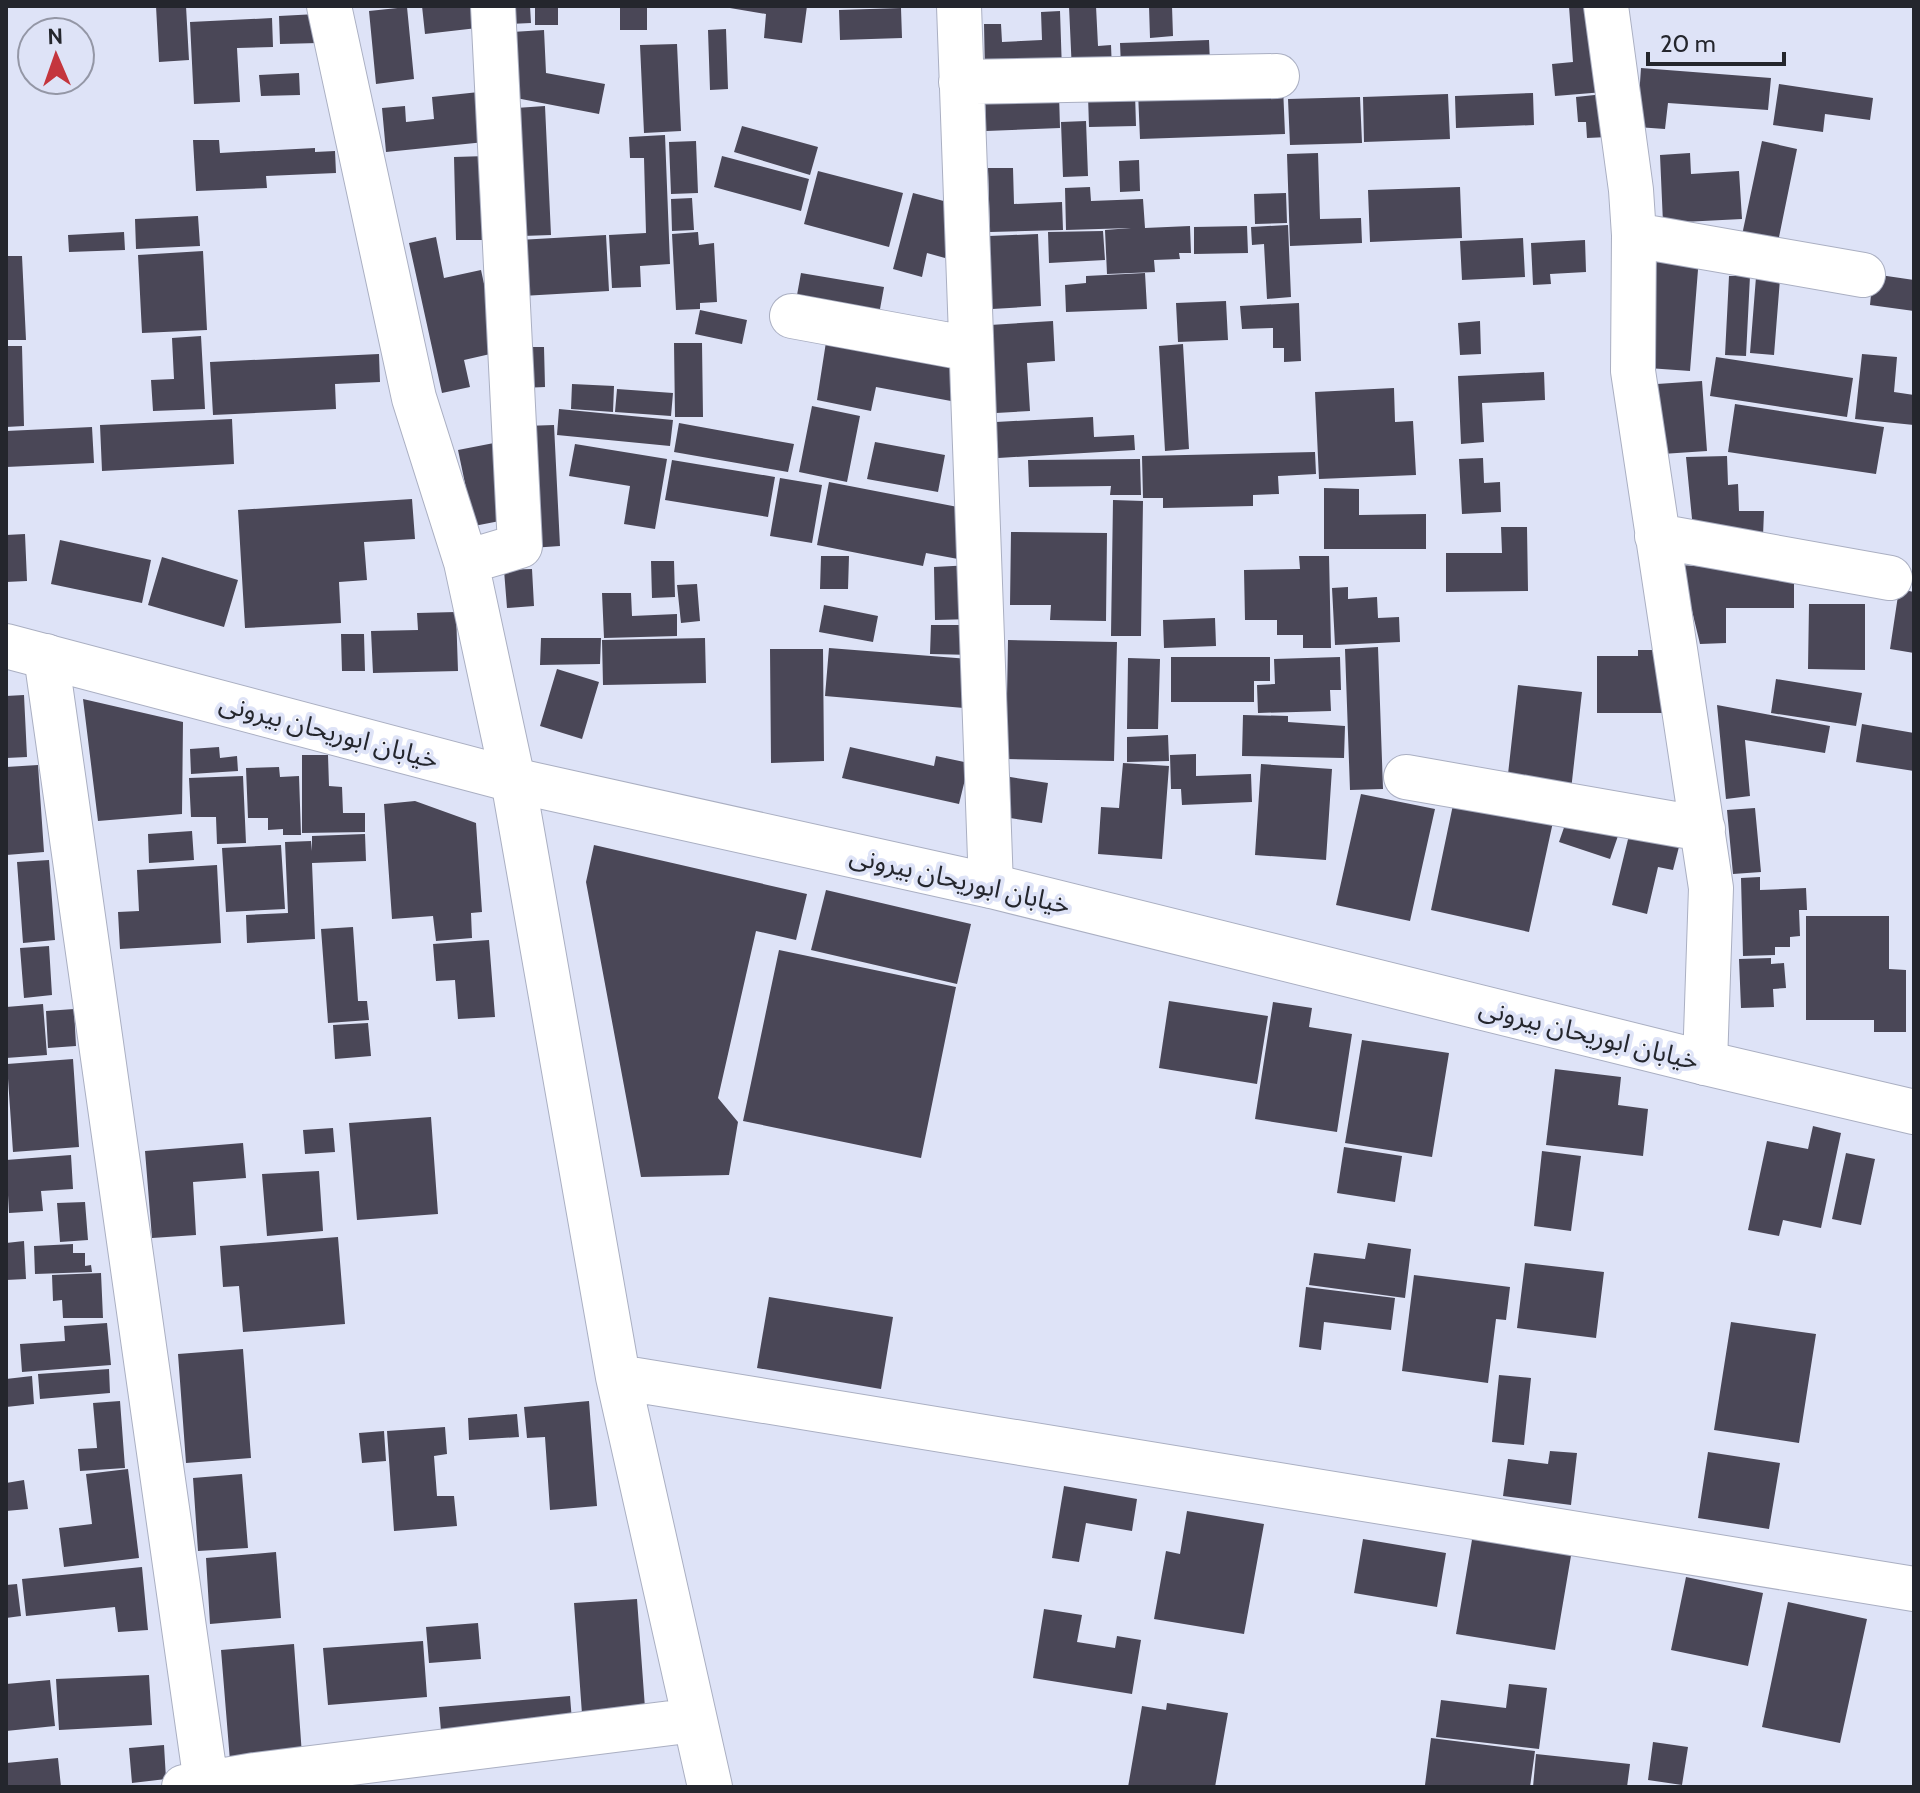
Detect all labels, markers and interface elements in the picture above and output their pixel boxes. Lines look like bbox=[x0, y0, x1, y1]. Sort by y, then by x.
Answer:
north arrow bbox=[16, 16, 96, 96]
scale bar bbox=[1648, 16, 1784, 66]
text: N bbox=[47, 23, 64, 50]
text: 20 m bbox=[1660, 29, 1716, 58]
street label: خیابان ابوریحان بیرونی bbox=[216, 686, 442, 776]
street label: خیابان ابوریحان بیرونی bbox=[847, 839, 1073, 921]
street label: خیابان ابوریحان بیرونی bbox=[1476, 991, 1702, 1077]

